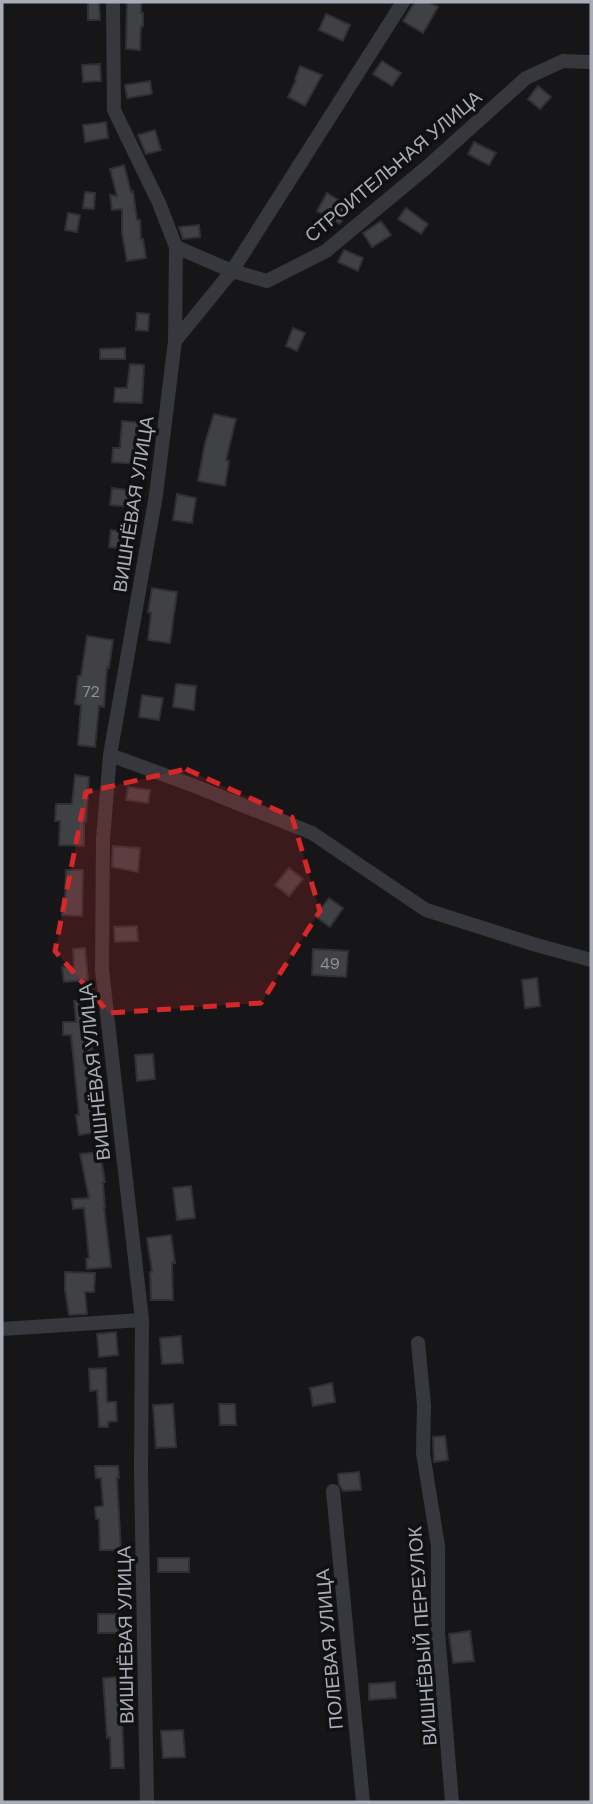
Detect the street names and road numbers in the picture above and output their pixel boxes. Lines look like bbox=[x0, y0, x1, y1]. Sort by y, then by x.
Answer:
street label: СТРОИТЕЛЬНАЯ УЛИЦА bbox=[299, 85, 487, 248]
street label: ВИШНЁВАЯ УЛИЦА bbox=[107, 414, 160, 594]
street label: ВИШНЁВАЯ УЛИЦА bbox=[73, 982, 116, 1162]
street label: ВИШНЁВЫЙ ПЕРЕУЛОК bbox=[402, 1525, 443, 1746]
street label: ВИШНЁВАЯ УЛИЦА bbox=[111, 1546, 140, 1724]
street label: ПОЛЕВАЯ УЛИЦА bbox=[310, 1567, 349, 1730]

